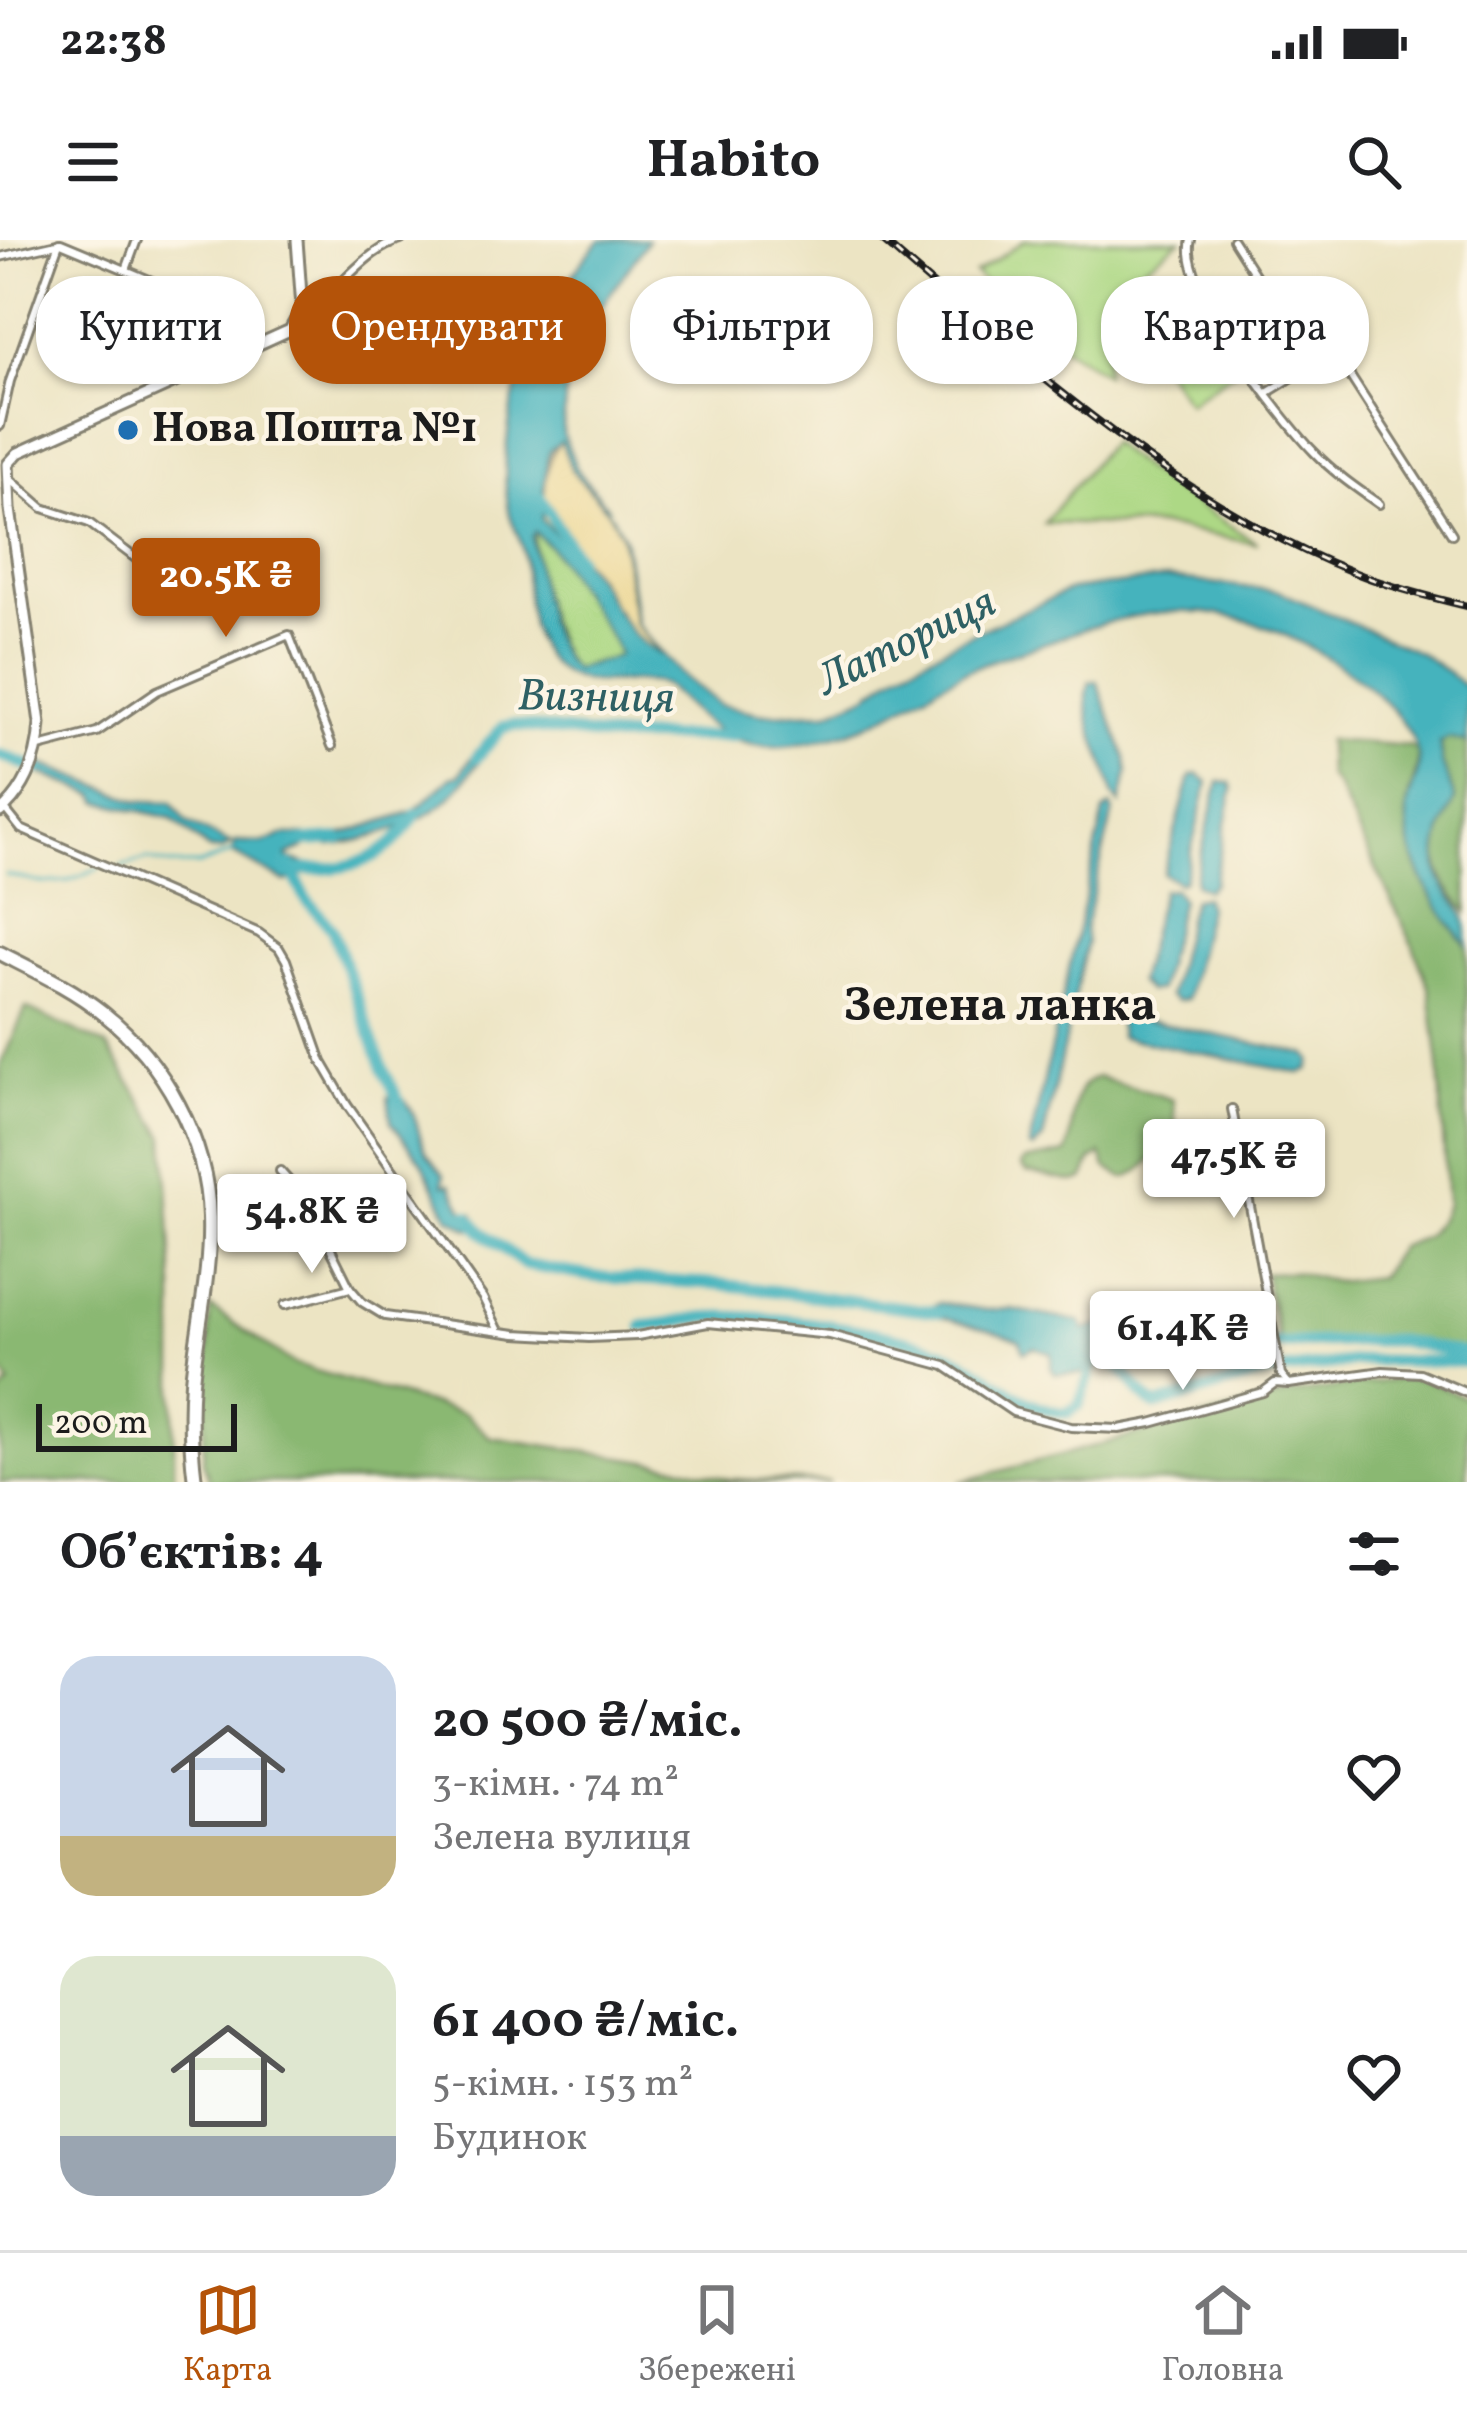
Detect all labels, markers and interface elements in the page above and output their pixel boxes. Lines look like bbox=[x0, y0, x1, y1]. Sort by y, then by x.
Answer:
text: 22:38 bbox=[60, 11, 167, 74]
text: Habito bbox=[647, 125, 820, 200]
icon: menu bbox=[60, 129, 126, 195]
icon: search bbox=[1341, 129, 1407, 195]
chip: Купити bbox=[36, 276, 265, 384]
chip: Орендувати bbox=[289, 276, 606, 384]
chip: Фільтри bbox=[630, 276, 873, 384]
chip: Нове bbox=[897, 276, 1077, 384]
chip: Квартира bbox=[1101, 276, 1369, 384]
place label: Нова Пошта №1 bbox=[152, 401, 478, 460]
marker: Нова Пошта №1 bbox=[115, 417, 141, 443]
pin: 20.5K ₴ bbox=[115, 538, 337, 640]
text: 20.5K ₴ bbox=[159, 550, 293, 604]
water label: Латориця bbox=[805, 572, 1007, 714]
water label: Визниця bbox=[517, 666, 675, 732]
district label: Зелена ланка bbox=[844, 974, 1156, 1041]
pin: 47.5K ₴ bbox=[1123, 1119, 1345, 1221]
text: 47.5K ₴ bbox=[1170, 1131, 1298, 1185]
pin: 54.8K ₴ bbox=[201, 1174, 423, 1276]
text: 54.8K ₴ bbox=[244, 1186, 380, 1240]
pin: 61.4K ₴ bbox=[1072, 1291, 1294, 1393]
text: 61.4K ₴ bbox=[1117, 1303, 1249, 1357]
scale bar bbox=[36, 1398, 237, 1451]
text: 200 m bbox=[54, 1402, 148, 1448]
text: Об’єктів: 4 bbox=[60, 1519, 324, 1590]
icon: filters bbox=[1341, 1521, 1407, 1587]
text: 20 500 ₴/міс. bbox=[432, 1687, 743, 1758]
icon: home bbox=[156, 1704, 300, 1848]
icon: heart bbox=[1341, 1743, 1407, 1809]
text: 3-кімн. · 74 m² bbox=[432, 1758, 679, 1812]
text: Зелена вулиця bbox=[432, 1812, 691, 1866]
text: 61 400 ₴/міс. bbox=[432, 1987, 739, 2058]
icon: home bbox=[156, 2004, 300, 2148]
icon: heart bbox=[1341, 2043, 1407, 2109]
text: 5-кімн. · 153 m² bbox=[432, 2058, 693, 2112]
text: Будинок bbox=[432, 2112, 587, 2166]
tab: Карта bbox=[183, 2277, 272, 2395]
tab: Збережені bbox=[638, 2277, 796, 2395]
tab: Головна bbox=[1162, 2277, 1284, 2395]

